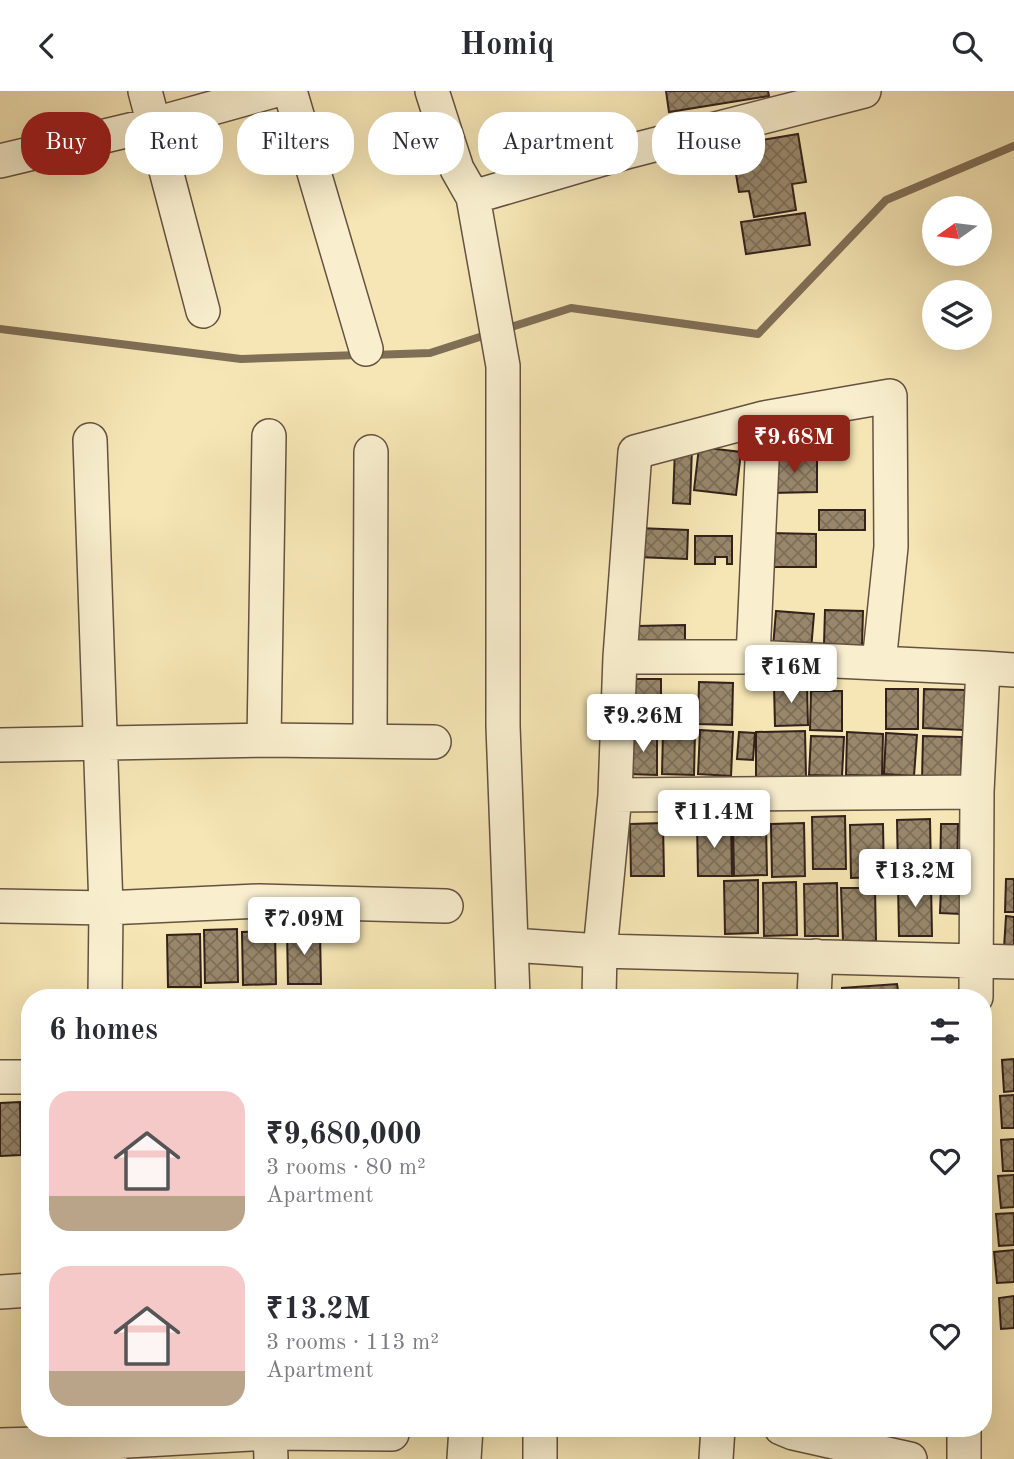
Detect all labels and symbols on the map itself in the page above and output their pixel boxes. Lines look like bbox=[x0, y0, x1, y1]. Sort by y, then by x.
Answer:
north arrow bbox=[922, 196, 992, 266]
pin: ₹9.68M bbox=[737, 415, 851, 475]
pin: ₹16M bbox=[750, 645, 832, 705]
pin: ₹9.26M bbox=[586, 695, 700, 754]
pin: ₹11.4M bbox=[657, 791, 771, 850]
pin: ₹13.2M bbox=[858, 849, 972, 909]
pin: ₹7.09M bbox=[247, 897, 361, 957]

